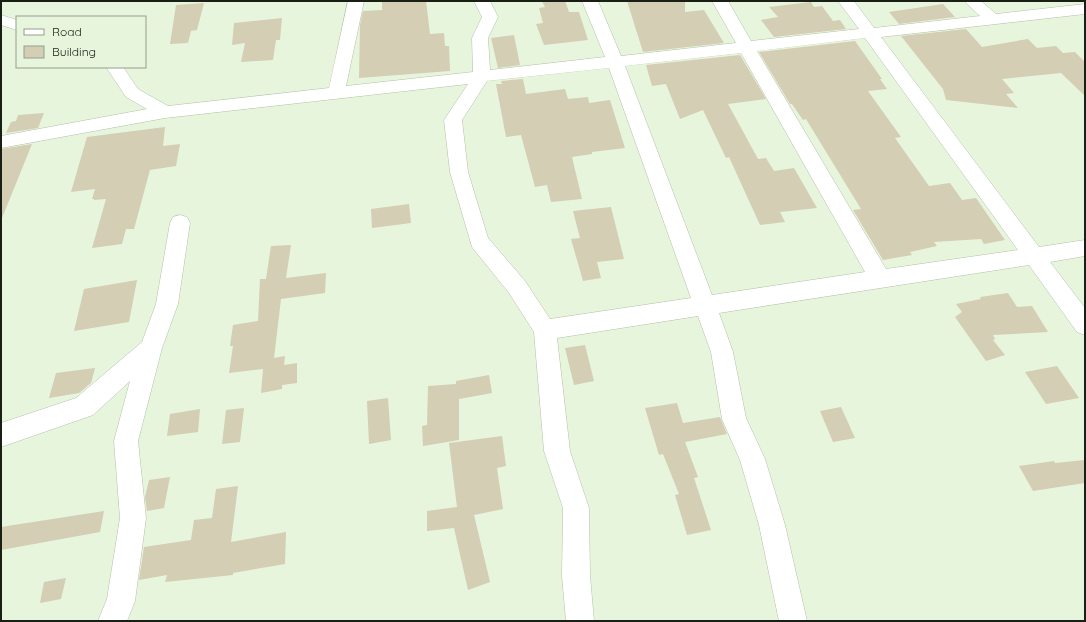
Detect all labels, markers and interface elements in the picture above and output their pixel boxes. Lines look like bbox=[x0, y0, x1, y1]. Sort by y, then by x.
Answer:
legend bbox=[16, 16, 146, 68]
text: Road bbox=[52, 24, 82, 39]
text: Building bbox=[52, 44, 96, 59]

